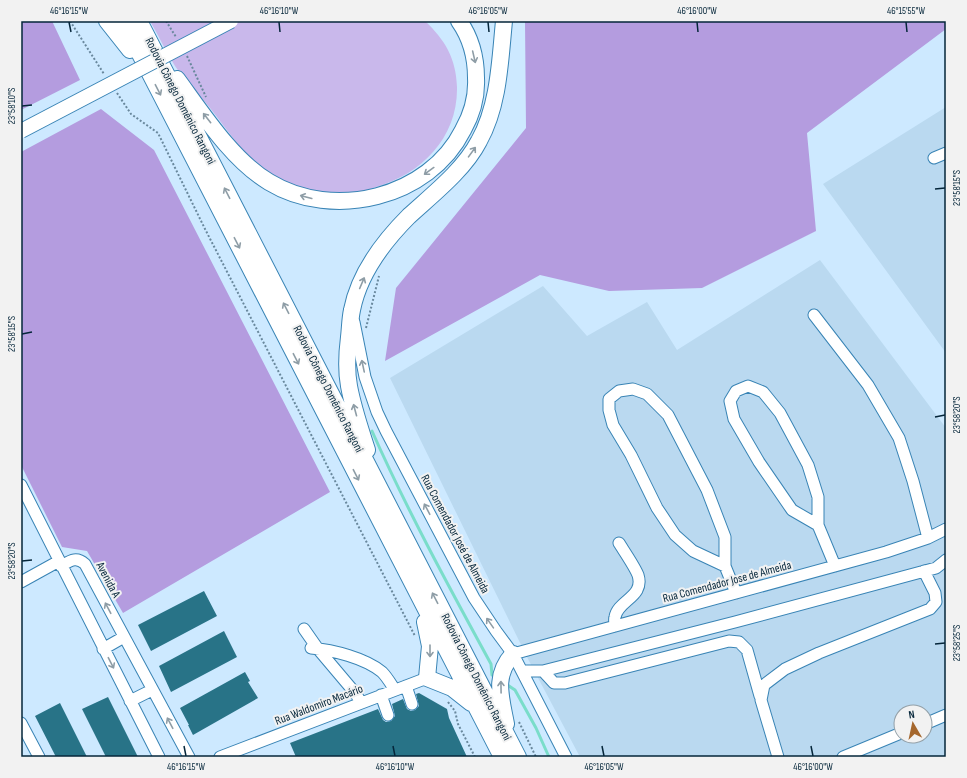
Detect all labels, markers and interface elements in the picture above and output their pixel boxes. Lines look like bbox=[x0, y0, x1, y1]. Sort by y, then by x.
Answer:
text: 46°16'15"W bbox=[50, 5, 88, 17]
text: 46°16'10"W bbox=[260, 5, 299, 17]
text: 46°16'05"W bbox=[469, 5, 508, 17]
text: 46°16'00"W bbox=[677, 5, 717, 17]
text: 46°15'55"W bbox=[887, 5, 926, 17]
street label: Rodovia Cônego Domênico Rangoni bbox=[141, 35, 219, 167]
one-way arrow bbox=[470, 50, 478, 63]
one-way arrow bbox=[155, 84, 163, 96]
text: 23°58'10"S bbox=[6, 88, 18, 124]
one-way arrow bbox=[202, 113, 211, 124]
one-way arrow bbox=[468, 147, 476, 158]
one-way arrow bbox=[424, 167, 435, 176]
text: 23°58'15"S bbox=[951, 170, 963, 206]
one-way arrow bbox=[223, 187, 230, 199]
one-way arrow bbox=[300, 193, 313, 200]
one-way arrow bbox=[234, 237, 241, 249]
one-way arrow bbox=[358, 277, 366, 289]
one-way arrow bbox=[282, 303, 289, 315]
text: 23°58'15"S bbox=[6, 316, 18, 352]
street label: Rodovia Cônego Domênico Rangoni bbox=[289, 323, 367, 455]
one-way arrow bbox=[293, 353, 300, 365]
one-way arrow bbox=[358, 359, 366, 372]
text: 23°58'20"S bbox=[951, 397, 963, 434]
one-way arrow bbox=[350, 404, 358, 417]
one-way arrow bbox=[352, 468, 360, 480]
street label: Rua Comendador José de Almeida bbox=[417, 472, 493, 596]
one-way arrow bbox=[423, 504, 430, 516]
text: 23°58'20"S bbox=[6, 543, 18, 580]
street label: Rua Comendador Jose de Almeida bbox=[661, 558, 793, 606]
street label: Avenida A bbox=[92, 559, 124, 601]
one-way arrow bbox=[431, 592, 439, 604]
one-way arrow bbox=[104, 602, 112, 614]
street label: Rodovia Cônego Domênico Rangoni bbox=[437, 611, 515, 743]
one-way arrow bbox=[486, 617, 494, 628]
text: 23°58'25"S bbox=[951, 625, 963, 661]
one-way arrow bbox=[426, 644, 434, 657]
one-way arrow bbox=[108, 657, 115, 669]
one-way arrow bbox=[497, 680, 505, 693]
street label: Rua Waldomiro Macário bbox=[273, 681, 365, 729]
north arrow bbox=[893, 704, 933, 744]
text: N bbox=[908, 708, 916, 721]
one-way arrow bbox=[166, 717, 174, 729]
text: 46°16'15"W bbox=[167, 761, 205, 773]
text: 46°16'10"W bbox=[376, 761, 415, 773]
text: 46°16'05"W bbox=[585, 761, 624, 773]
text: 46°16'00"W bbox=[793, 761, 833, 773]

